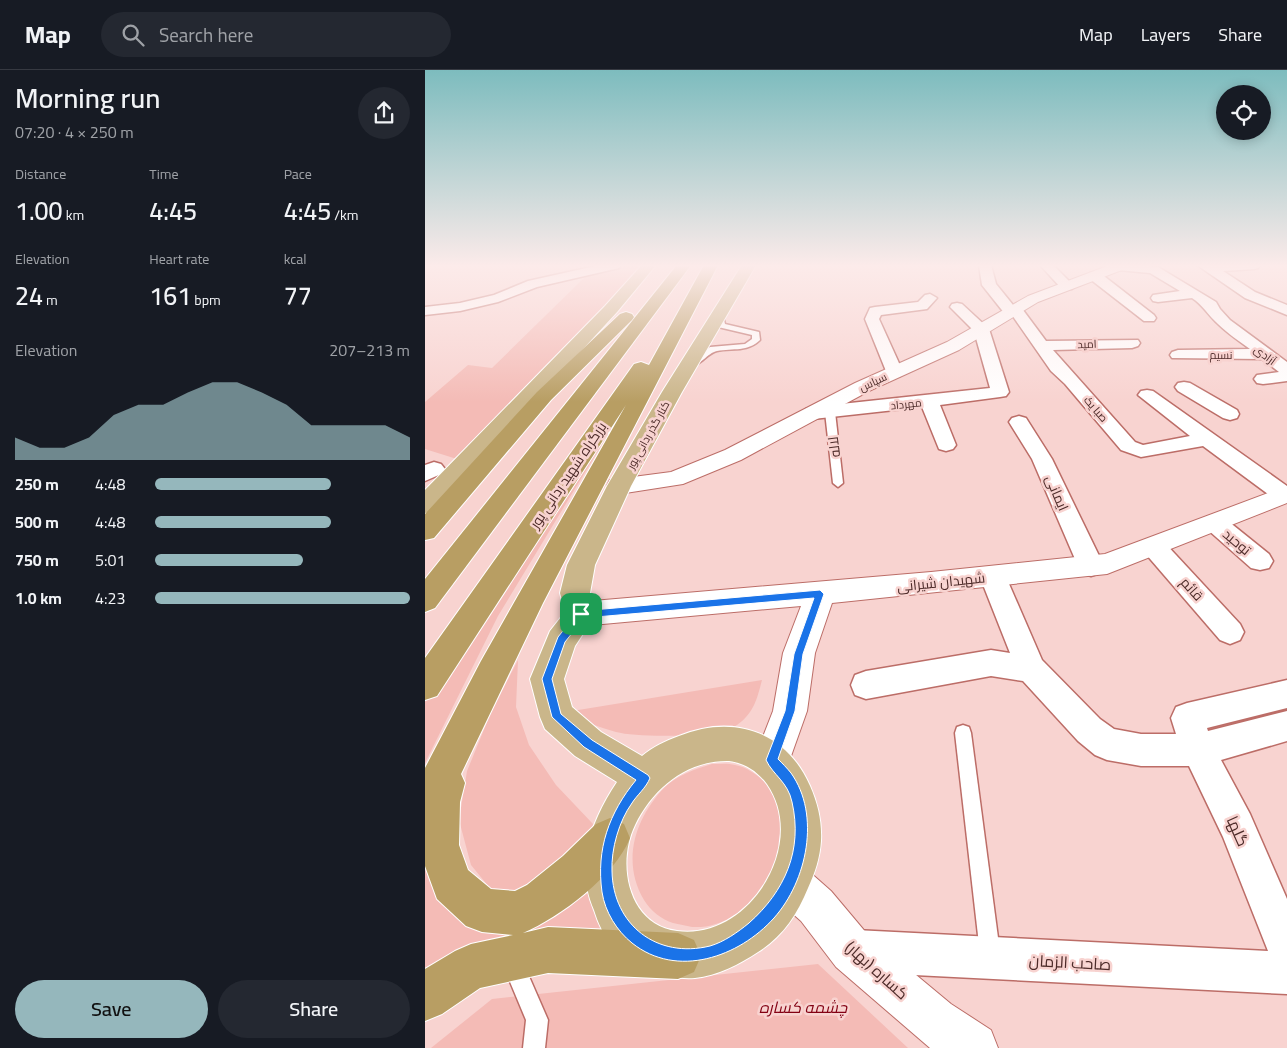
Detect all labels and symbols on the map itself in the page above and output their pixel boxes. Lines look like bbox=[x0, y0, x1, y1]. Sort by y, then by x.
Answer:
street label: امید bbox=[1077, 334, 1097, 354]
street label: آزادی bbox=[1249, 340, 1281, 370]
street label: نسیم bbox=[1210, 345, 1232, 365]
street label: سپاس bbox=[856, 367, 890, 397]
street label: صبا یک bbox=[1079, 391, 1113, 427]
street label: مهرداد bbox=[889, 392, 923, 416]
street label: کنار گذر ردانی پور bbox=[620, 397, 675, 474]
street label: بزرگراه شهید ردانی پور bbox=[522, 416, 614, 535]
street label: لاله bbox=[820, 435, 848, 459]
street label: ایمانی bbox=[1038, 471, 1076, 515]
street label: توحید bbox=[1217, 522, 1258, 562]
street label: شهیدان شیرانی bbox=[896, 564, 986, 600]
street label: قائم bbox=[1174, 571, 1210, 607]
pin bbox=[560, 593, 602, 635]
street label: گلها bbox=[1218, 811, 1258, 851]
street label: کساره (بهار) bbox=[838, 933, 916, 1007]
street label: صاحب الزمان bbox=[1028, 945, 1112, 979]
park label: چشمه کساره bbox=[759, 992, 848, 1022]

